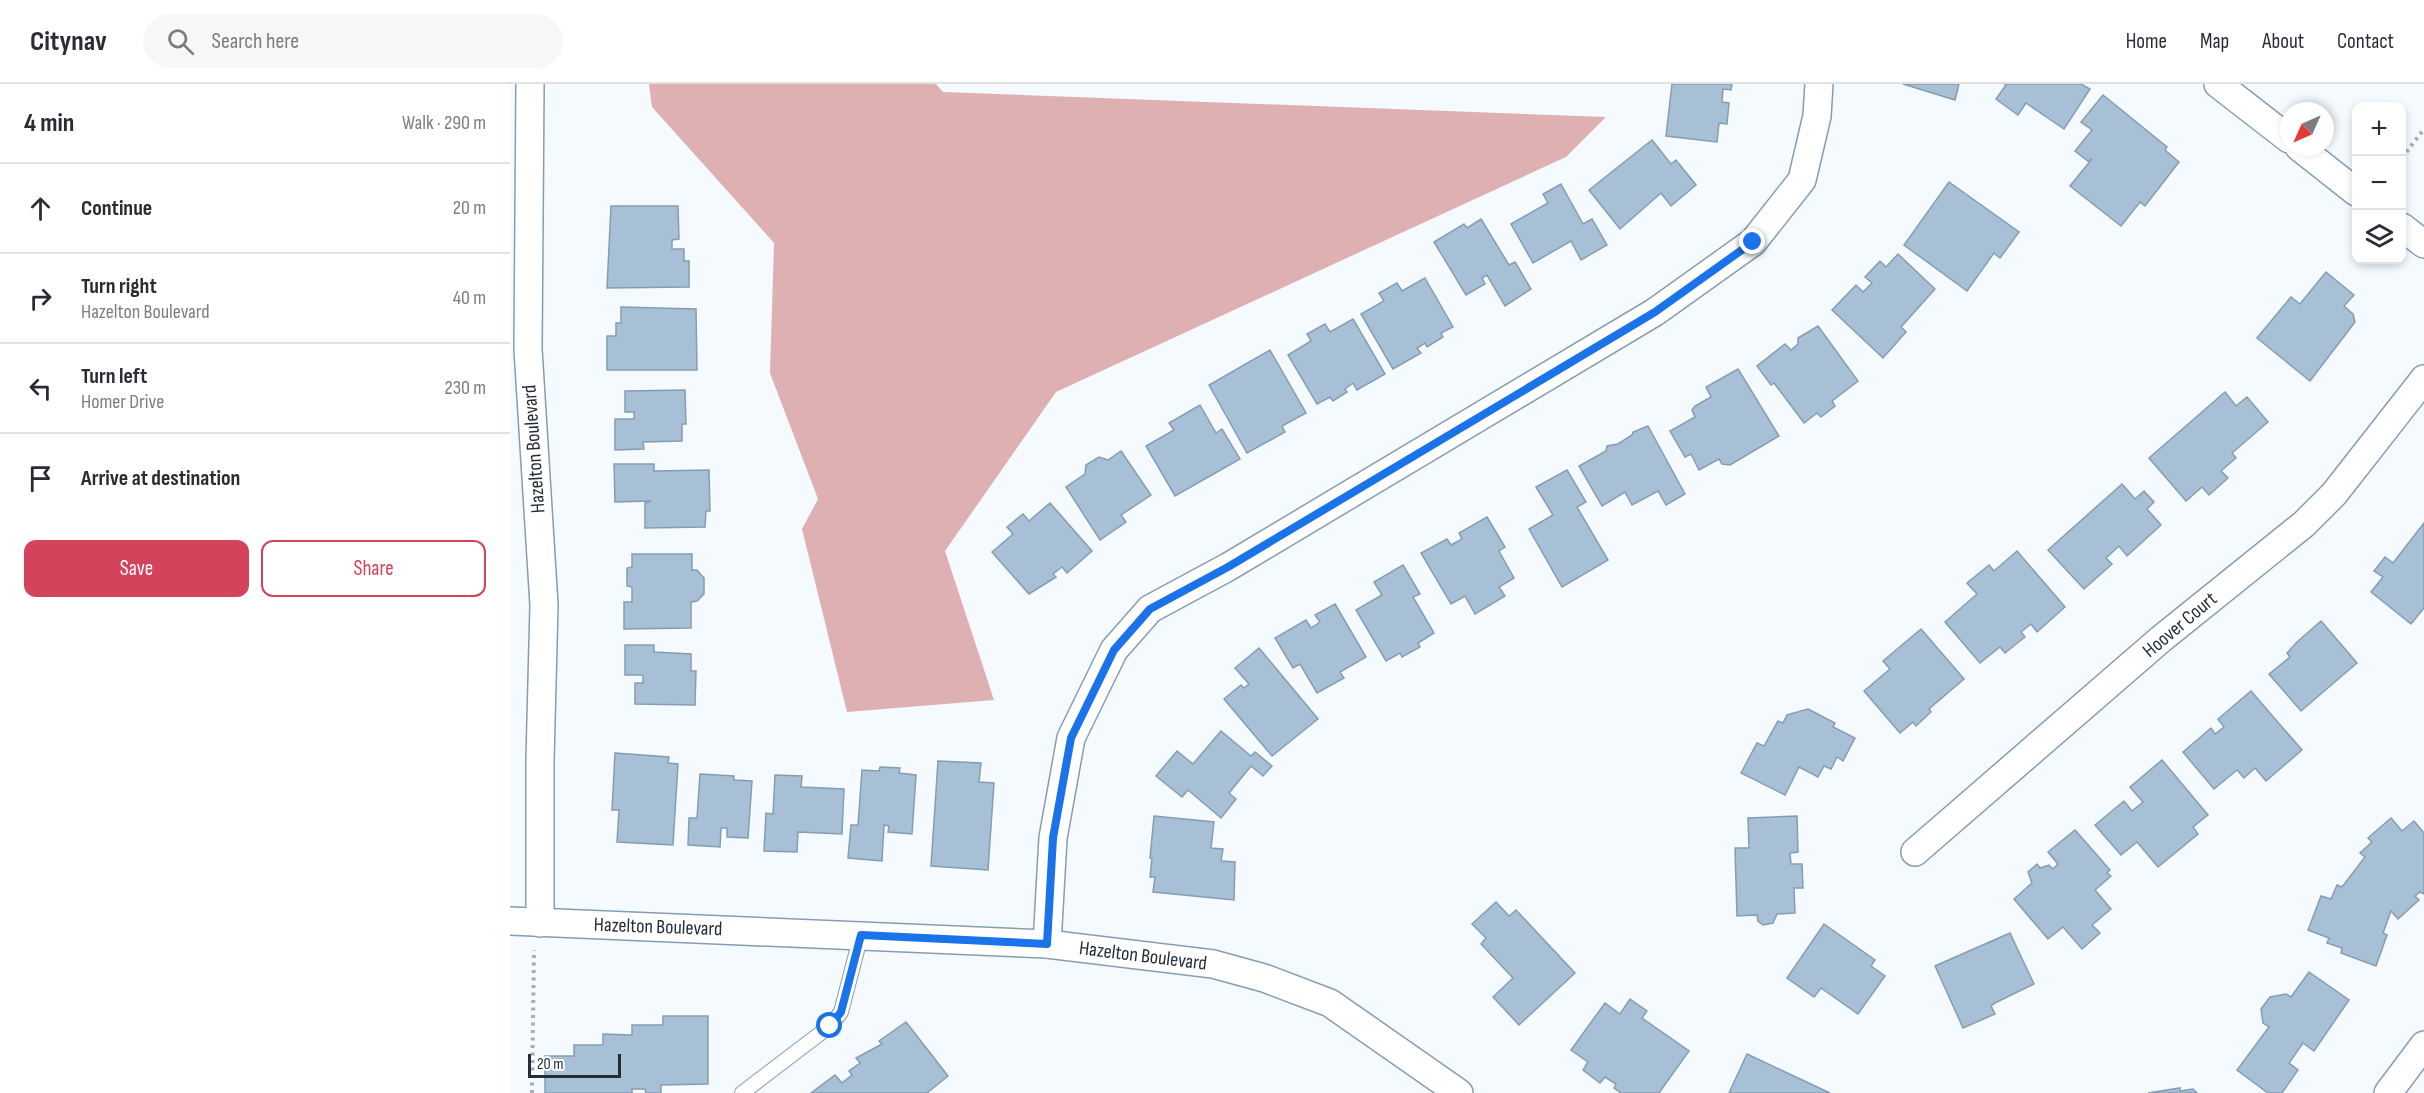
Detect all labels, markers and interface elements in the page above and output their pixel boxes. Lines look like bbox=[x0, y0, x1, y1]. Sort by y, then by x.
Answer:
search box bbox=[143, 14, 563, 68]
text: Citynav bbox=[30, 25, 107, 58]
icon: search bbox=[164, 25, 197, 58]
text: Search here bbox=[212, 28, 299, 55]
text: Home bbox=[2126, 29, 2167, 54]
text: Map bbox=[2200, 29, 2229, 54]
text: About bbox=[2262, 29, 2304, 54]
text: Contact bbox=[2337, 29, 2394, 54]
north arrow bbox=[2280, 102, 2334, 156]
map controls bbox=[2352, 102, 2406, 264]
button: + bbox=[2352, 102, 2406, 156]
text: 4 min bbox=[24, 108, 74, 139]
text: Walk · 290 m bbox=[402, 111, 486, 135]
button: − bbox=[2352, 156, 2406, 210]
icon: ahead bbox=[24, 192, 57, 225]
text: Continue bbox=[81, 195, 152, 222]
text: 20 m bbox=[453, 196, 486, 220]
button: layers bbox=[2352, 210, 2406, 264]
route end bbox=[1739, 228, 1765, 254]
text: Turn right bbox=[81, 273, 157, 300]
icon: right bbox=[24, 282, 57, 315]
text: 40 m bbox=[453, 286, 486, 310]
text: Hazelton Boulevard bbox=[81, 300, 210, 324]
text: Turn left bbox=[81, 363, 147, 390]
icon: left bbox=[24, 372, 57, 405]
text: 230 m bbox=[444, 376, 486, 400]
street label: Hazelton Boulevard bbox=[518, 384, 550, 514]
text: Homer Drive bbox=[81, 390, 164, 414]
icon: arrive bbox=[24, 462, 57, 495]
text: Arrive at destination bbox=[81, 465, 240, 492]
button: Save bbox=[24, 540, 249, 597]
button: Share bbox=[261, 540, 486, 597]
street label: Hoover Court bbox=[2138, 587, 2222, 663]
street label: Hazelton Boulevard bbox=[593, 913, 723, 941]
street label: Hazelton Boulevard bbox=[1078, 936, 1208, 976]
route start bbox=[816, 1012, 842, 1038]
scale bar bbox=[528, 1051, 621, 1078]
text: 20 m bbox=[537, 1055, 564, 1074]

